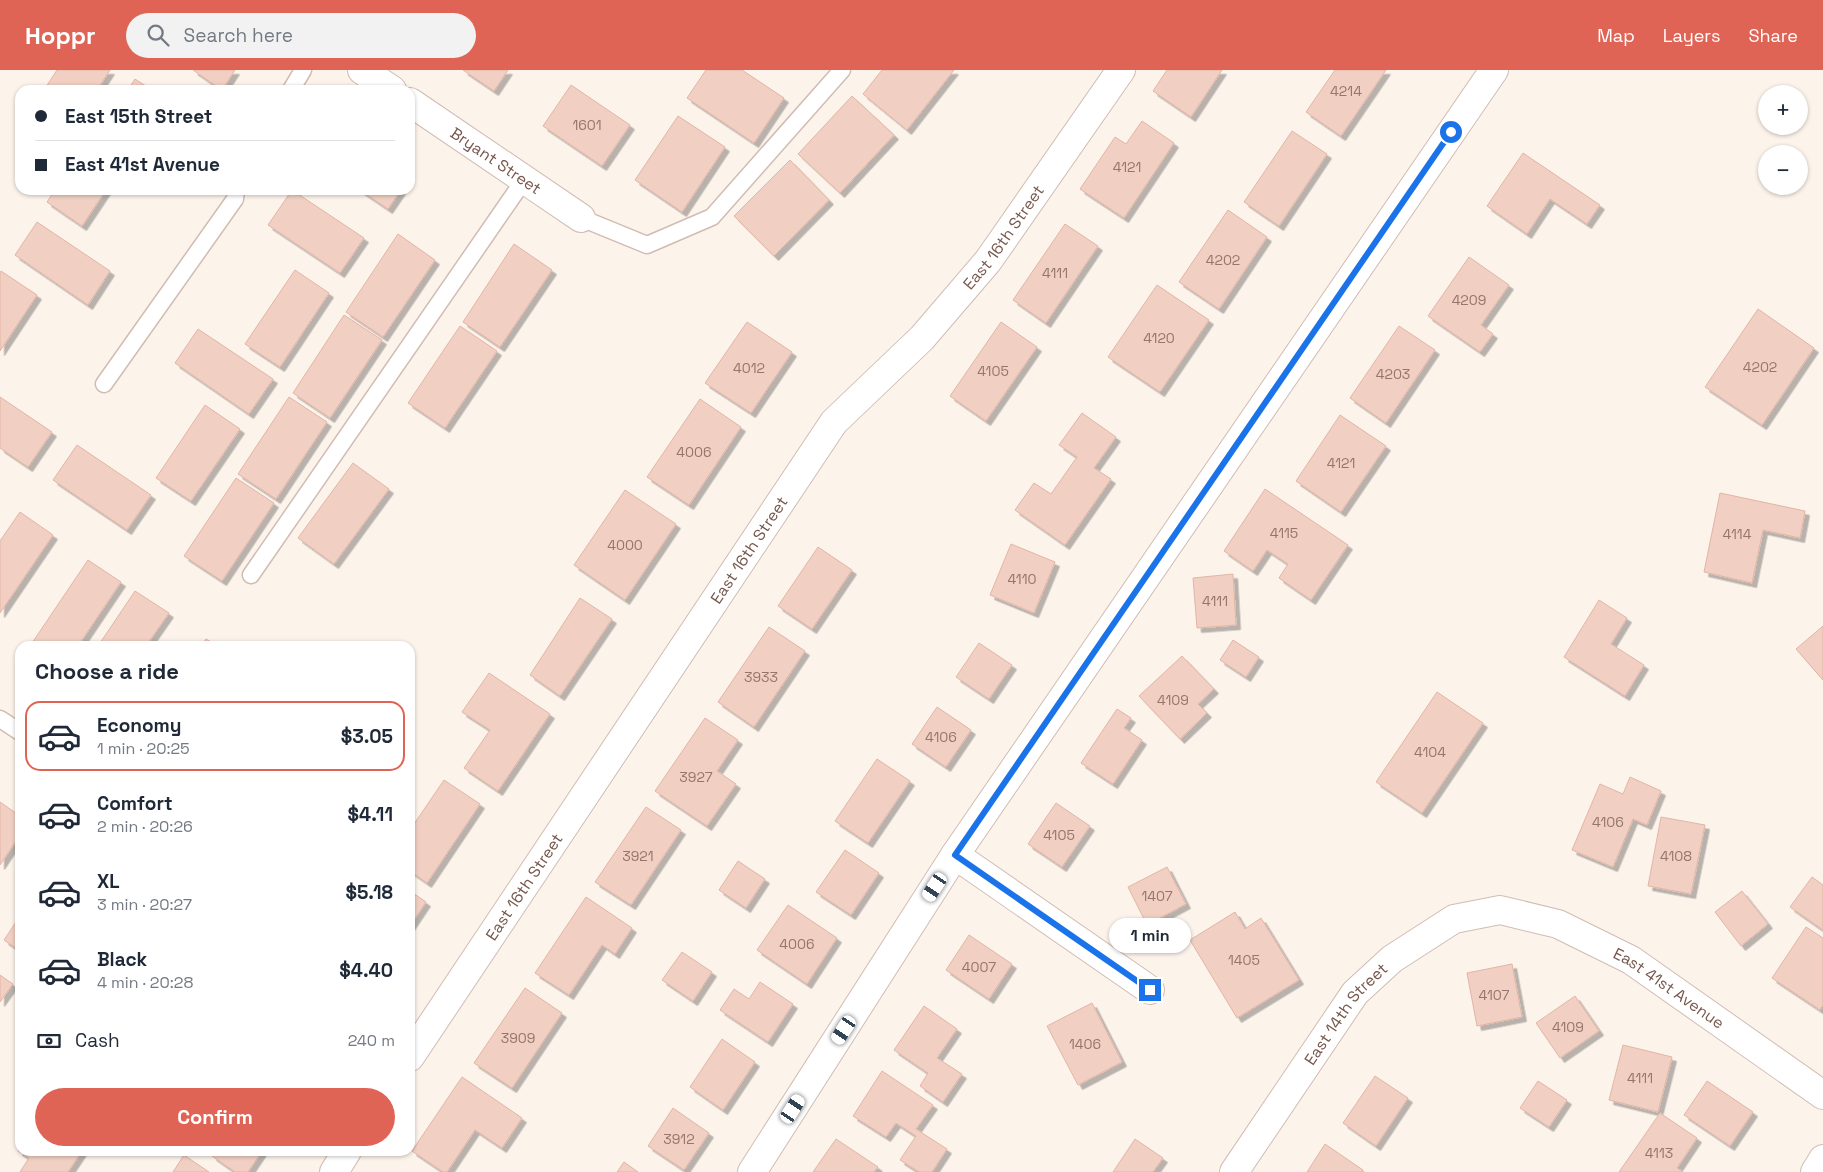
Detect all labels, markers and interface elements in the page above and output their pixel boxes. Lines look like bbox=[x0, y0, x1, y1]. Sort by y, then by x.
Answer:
search box bbox=[126, 13, 476, 58]
text: Hoppr bbox=[25, 20, 96, 51]
icon: search bbox=[144, 21, 172, 49]
text: Search here bbox=[184, 23, 293, 48]
text: Map bbox=[1597, 24, 1635, 47]
text: Layers bbox=[1663, 24, 1720, 47]
text: Share bbox=[1748, 24, 1798, 47]
house number: 4214 bbox=[1330, 82, 1362, 100]
map controls bbox=[1758, 85, 1808, 195]
button: + bbox=[1758, 85, 1808, 135]
text: East 15th Street bbox=[65, 104, 213, 129]
house number: 1601 bbox=[572, 116, 602, 134]
route start bbox=[1440, 121, 1462, 143]
street label: Bryant Street bbox=[446, 122, 546, 199]
button: − bbox=[1758, 145, 1808, 195]
text: East 41st Avenue bbox=[65, 152, 220, 177]
house number: 4121 bbox=[1113, 158, 1141, 176]
street label: East 16th Street bbox=[958, 181, 1048, 294]
house number: 4202 bbox=[1206, 251, 1240, 269]
house number: 4111 bbox=[1042, 264, 1068, 282]
house number: 4209 bbox=[1452, 291, 1486, 309]
house number: 4120 bbox=[1143, 329, 1175, 347]
house number: 4202 bbox=[1743, 358, 1777, 376]
house number: 4012 bbox=[733, 359, 765, 377]
house number: 4105 bbox=[977, 362, 1009, 380]
house number: 4203 bbox=[1376, 365, 1410, 383]
house number: 4006 bbox=[676, 443, 712, 461]
house number: 4121 bbox=[1327, 454, 1355, 472]
street label: East 16th Street bbox=[705, 492, 792, 607]
house number: 4115 bbox=[1270, 524, 1298, 542]
house number: 4114 bbox=[1723, 525, 1752, 543]
house number: 4000 bbox=[607, 536, 643, 554]
house number: 4110 bbox=[1007, 570, 1037, 588]
house number: 4111 bbox=[1202, 592, 1228, 610]
text: Choose a ride bbox=[35, 657, 179, 685]
house number: 3933 bbox=[744, 668, 778, 686]
house number: 4109 bbox=[1157, 691, 1189, 709]
text: Economy bbox=[97, 713, 181, 738]
icon: car bbox=[37, 714, 82, 759]
text: $3.05 bbox=[341, 724, 393, 749]
house number: 4106 bbox=[925, 728, 957, 746]
text: 1 min · 20:25 bbox=[97, 738, 190, 759]
house number: 4104 bbox=[1414, 743, 1446, 761]
house number: 3927 bbox=[679, 768, 713, 786]
text: Comfort bbox=[97, 791, 173, 816]
icon: car bbox=[37, 792, 82, 837]
text: $4.11 bbox=[348, 802, 393, 827]
house number: 4106 bbox=[1592, 813, 1624, 831]
text: 2 min · 20:26 bbox=[97, 816, 193, 837]
house number: 4105 bbox=[1043, 826, 1075, 844]
street label: East 16th Street bbox=[480, 829, 567, 944]
house number: 3921 bbox=[622, 847, 654, 865]
house number: 4108 bbox=[1660, 847, 1692, 865]
text: XL bbox=[97, 869, 120, 894]
icon: car bbox=[37, 870, 82, 915]
car bbox=[920, 870, 949, 904]
text: $5.18 bbox=[345, 880, 393, 905]
house number: 1407 bbox=[1141, 887, 1173, 905]
text: 3 min · 20:27 bbox=[97, 894, 192, 915]
callout: 1 min bbox=[1109, 918, 1191, 952]
text: 1 min bbox=[1130, 925, 1170, 946]
house number: 4006 bbox=[779, 935, 815, 953]
street label: East 41st Avenue bbox=[1610, 943, 1729, 1033]
text: Black bbox=[97, 947, 147, 972]
icon: car bbox=[37, 948, 82, 993]
house number: 1405 bbox=[1228, 951, 1260, 969]
text: $4.40 bbox=[339, 958, 393, 983]
house number: 4007 bbox=[962, 958, 996, 976]
street label: East 14th Street bbox=[1299, 958, 1392, 1069]
text: 4 min · 20:28 bbox=[97, 972, 193, 993]
route end bbox=[1139, 979, 1161, 1001]
house number: 4107 bbox=[1479, 986, 1510, 1004]
car bbox=[829, 1013, 858, 1047]
house number: 4109 bbox=[1552, 1018, 1584, 1036]
icon: cash bbox=[35, 1027, 63, 1055]
text: Cash bbox=[75, 1028, 120, 1053]
house number: 3909 bbox=[501, 1029, 535, 1047]
text: 240 m bbox=[348, 1030, 395, 1051]
house number: 1406 bbox=[1069, 1035, 1101, 1053]
house number: 4111 bbox=[1627, 1069, 1653, 1087]
button: Confirm bbox=[35, 1088, 395, 1146]
car bbox=[778, 1092, 807, 1126]
house number: 3912 bbox=[663, 1130, 695, 1148]
house number: 4113 bbox=[1645, 1144, 1673, 1162]

